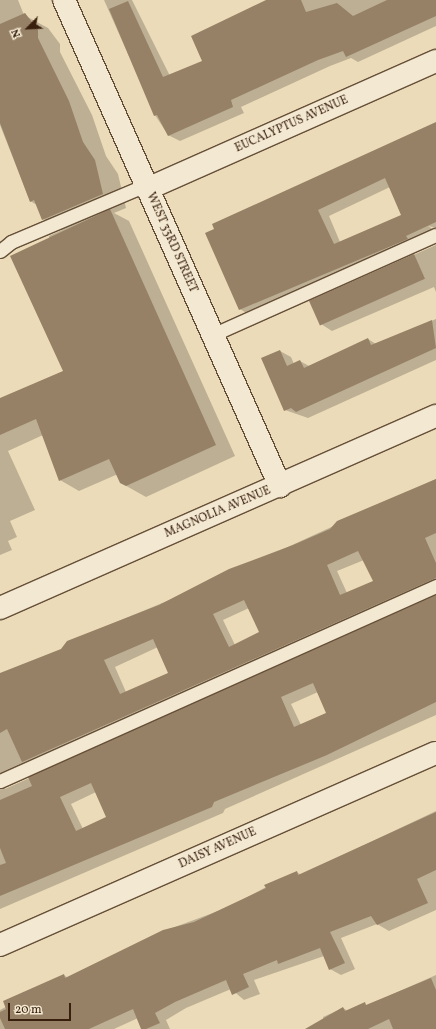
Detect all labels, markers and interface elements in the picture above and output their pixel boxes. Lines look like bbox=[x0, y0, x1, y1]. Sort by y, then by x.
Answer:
north arrow bbox=[8, 8, 48, 48]
text: N bbox=[8, 26, 25, 40]
street label: EUCALYPTUS AVENUE bbox=[233, 93, 351, 157]
street label: WEST 33RD STREET bbox=[142, 190, 200, 296]
street label: MAGNOLIA AVENUE bbox=[163, 484, 273, 542]
street label: DAISY AVENUE bbox=[177, 825, 259, 873]
scale bar bbox=[10, 995, 73, 1021]
text: 20 m bbox=[15, 1002, 42, 1018]

